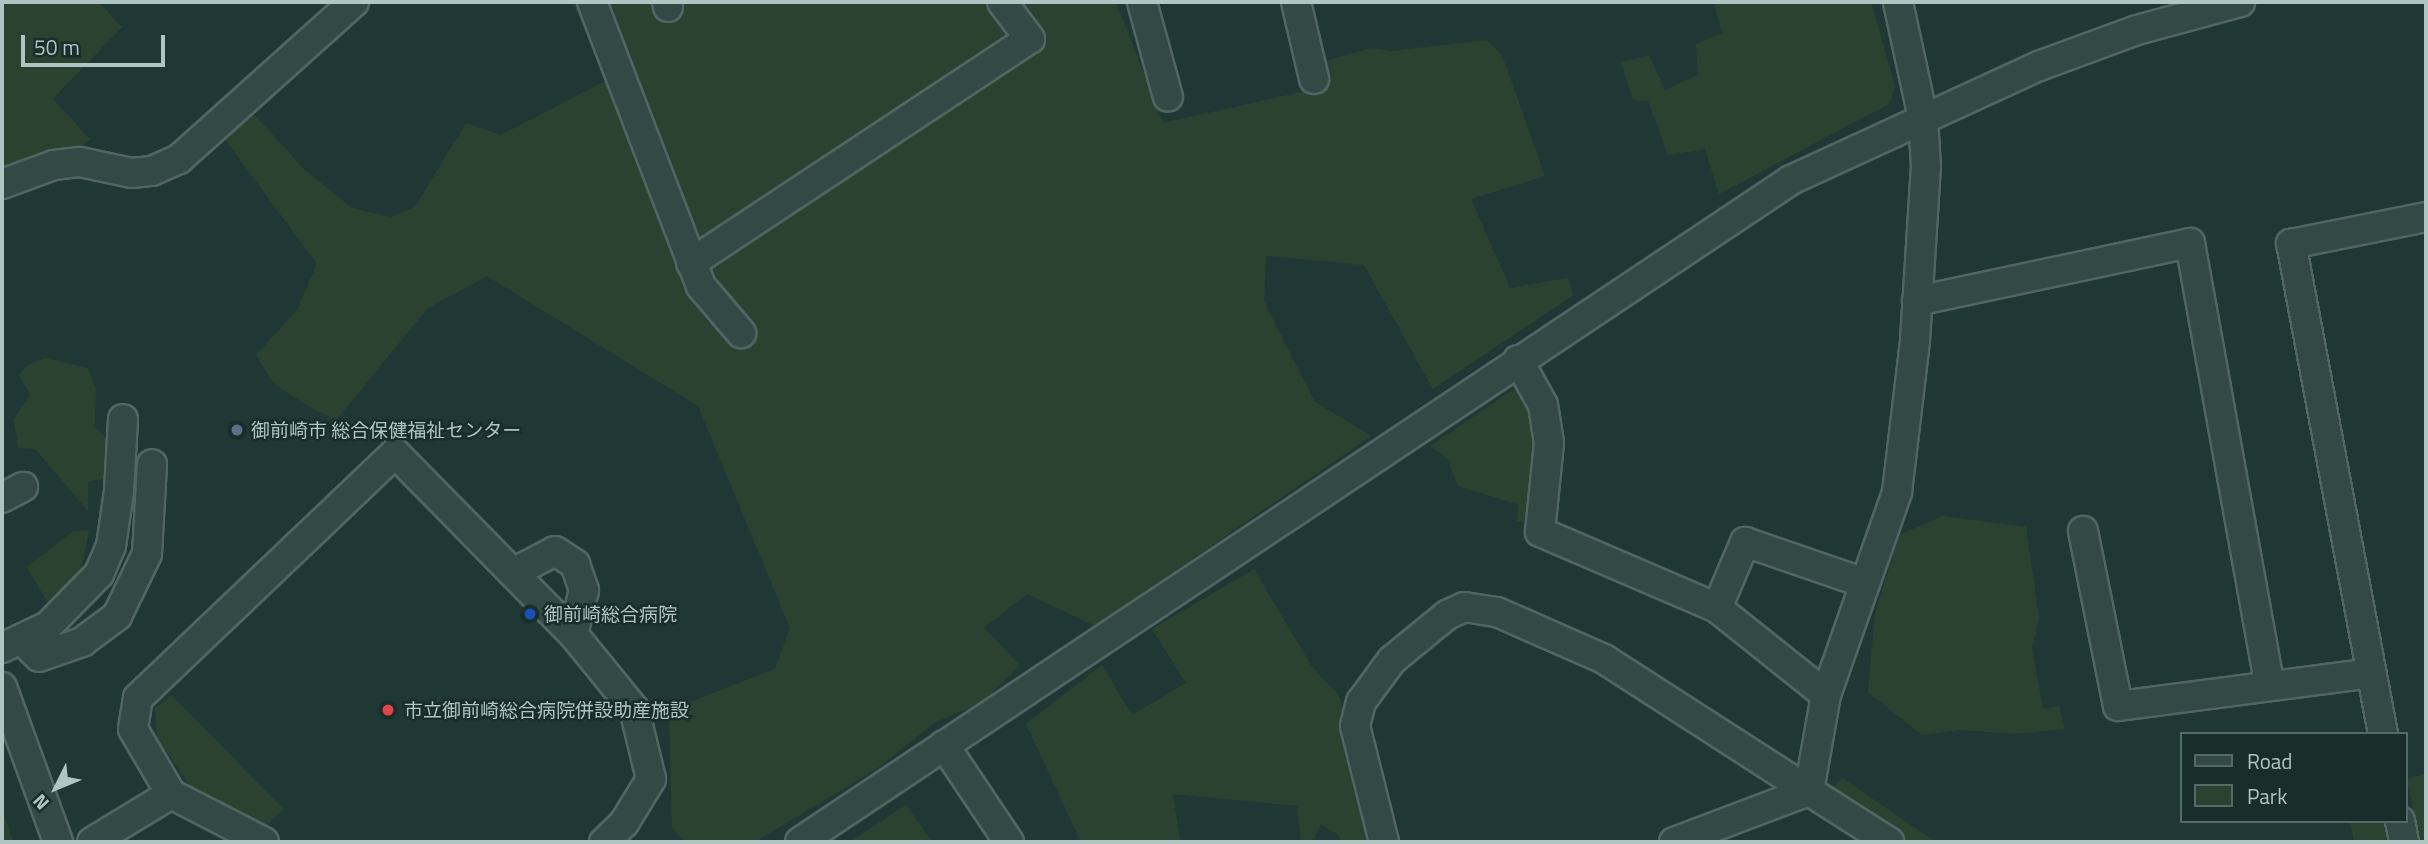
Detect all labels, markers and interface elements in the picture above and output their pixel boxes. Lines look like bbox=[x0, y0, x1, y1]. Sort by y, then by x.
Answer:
scale bar bbox=[24, 21, 168, 65]
text: 50 m bbox=[34, 31, 80, 63]
place label: 御前崎市 総合保健福祉センター bbox=[251, 419, 521, 441]
marker: 御前崎市 総合保健福祉センター bbox=[229, 422, 245, 438]
place label: 御前崎総合病院 bbox=[544, 603, 677, 625]
marker: 御前崎総合病院 bbox=[522, 606, 538, 622]
place label: 市立御前崎総合病院併設助産施設 bbox=[404, 699, 689, 721]
marker: 市立御前崎総合病院併設助産施設 bbox=[378, 700, 398, 720]
legend bbox=[2180, 732, 2407, 823]
text: Road bbox=[2247, 745, 2292, 777]
north arrow bbox=[21, 753, 91, 823]
text: Park bbox=[2247, 780, 2287, 812]
text: N bbox=[25, 788, 55, 817]

